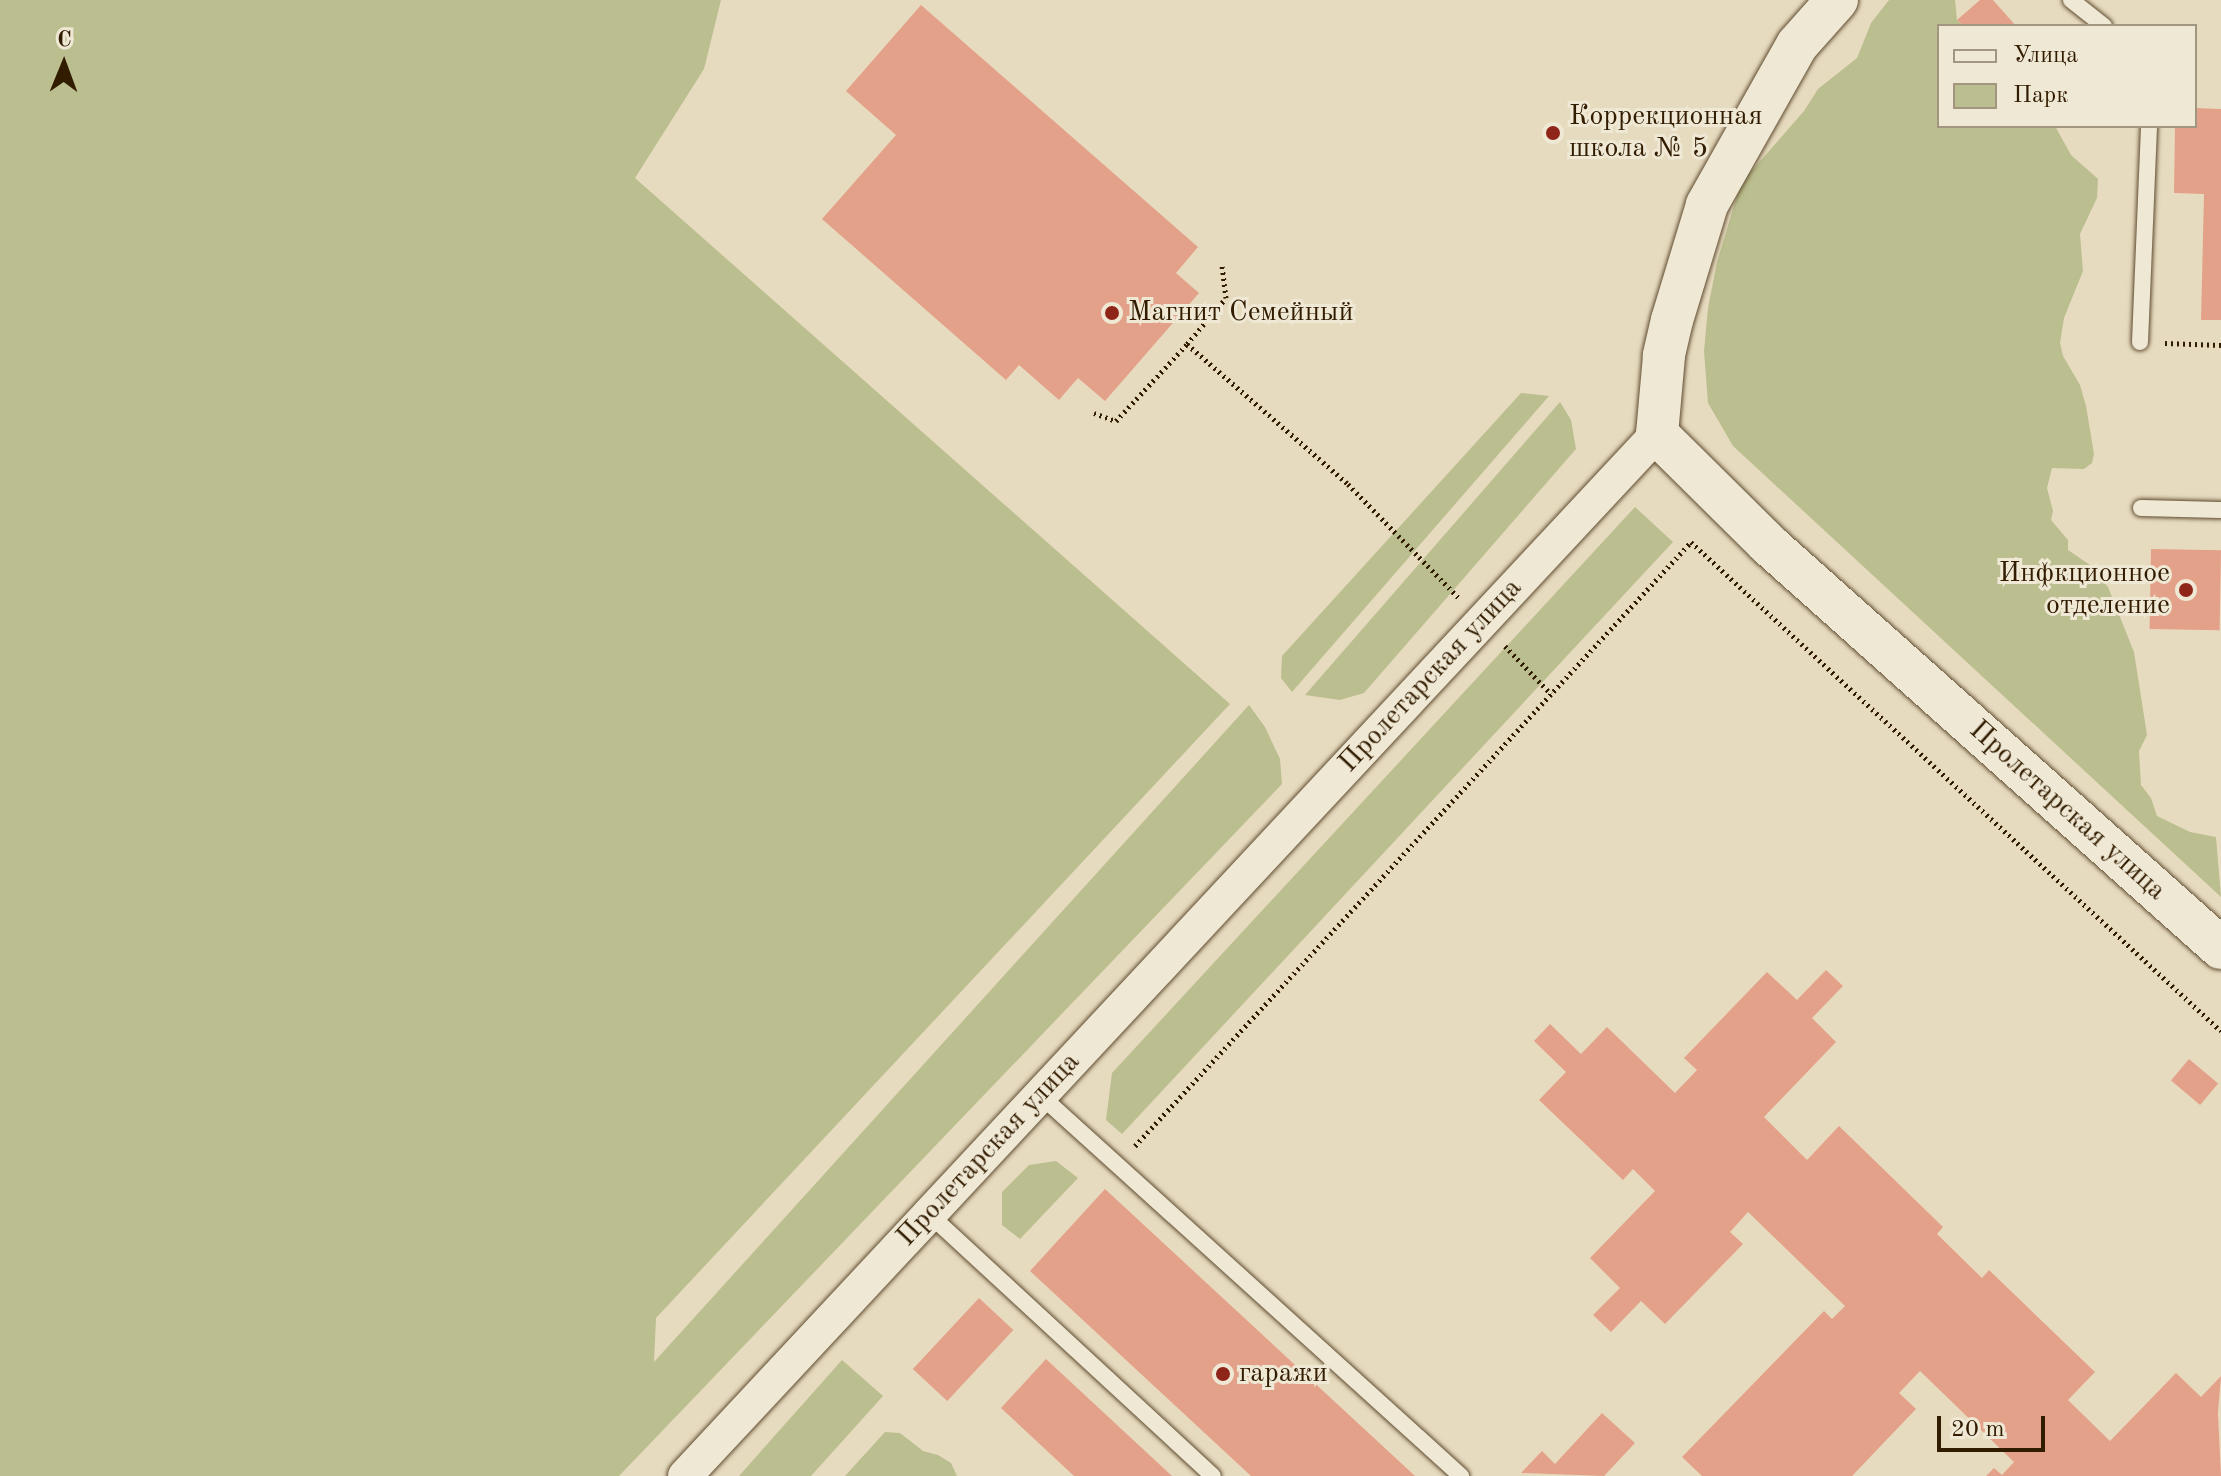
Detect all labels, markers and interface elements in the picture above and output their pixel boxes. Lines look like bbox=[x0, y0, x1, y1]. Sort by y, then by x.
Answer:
north arrow bbox=[24, 24, 104, 104]
legend bbox=[1937, 24, 2197, 128]
text: С bbox=[57, 29, 72, 51]
text: Улица bbox=[2013, 44, 2078, 68]
text: Парк bbox=[2013, 84, 2068, 108]
place label: Коррекционная школа № 5 bbox=[1569, 100, 1763, 166]
marker: Коррекционная школа № 5 bbox=[1544, 124, 1562, 142]
place label: Магнит Семейный bbox=[1128, 296, 1354, 330]
marker: Магнит Семейный bbox=[1103, 304, 1121, 322]
place label: Инфкционное отделение bbox=[1999, 557, 2170, 623]
street label: Пролетарская улица bbox=[1332, 572, 1530, 780]
marker: Инфкционное отделение bbox=[2177, 581, 2195, 599]
street label: Пролетарская улица bbox=[1962, 714, 2172, 908]
street label: Пролетарская улица bbox=[890, 1046, 1088, 1254]
place label: гаражи bbox=[1239, 1357, 1328, 1391]
marker: гаражи bbox=[1214, 1365, 1232, 1383]
scale bar bbox=[1941, 1400, 2049, 1450]
text: 20 m bbox=[1951, 1418, 2005, 1442]

